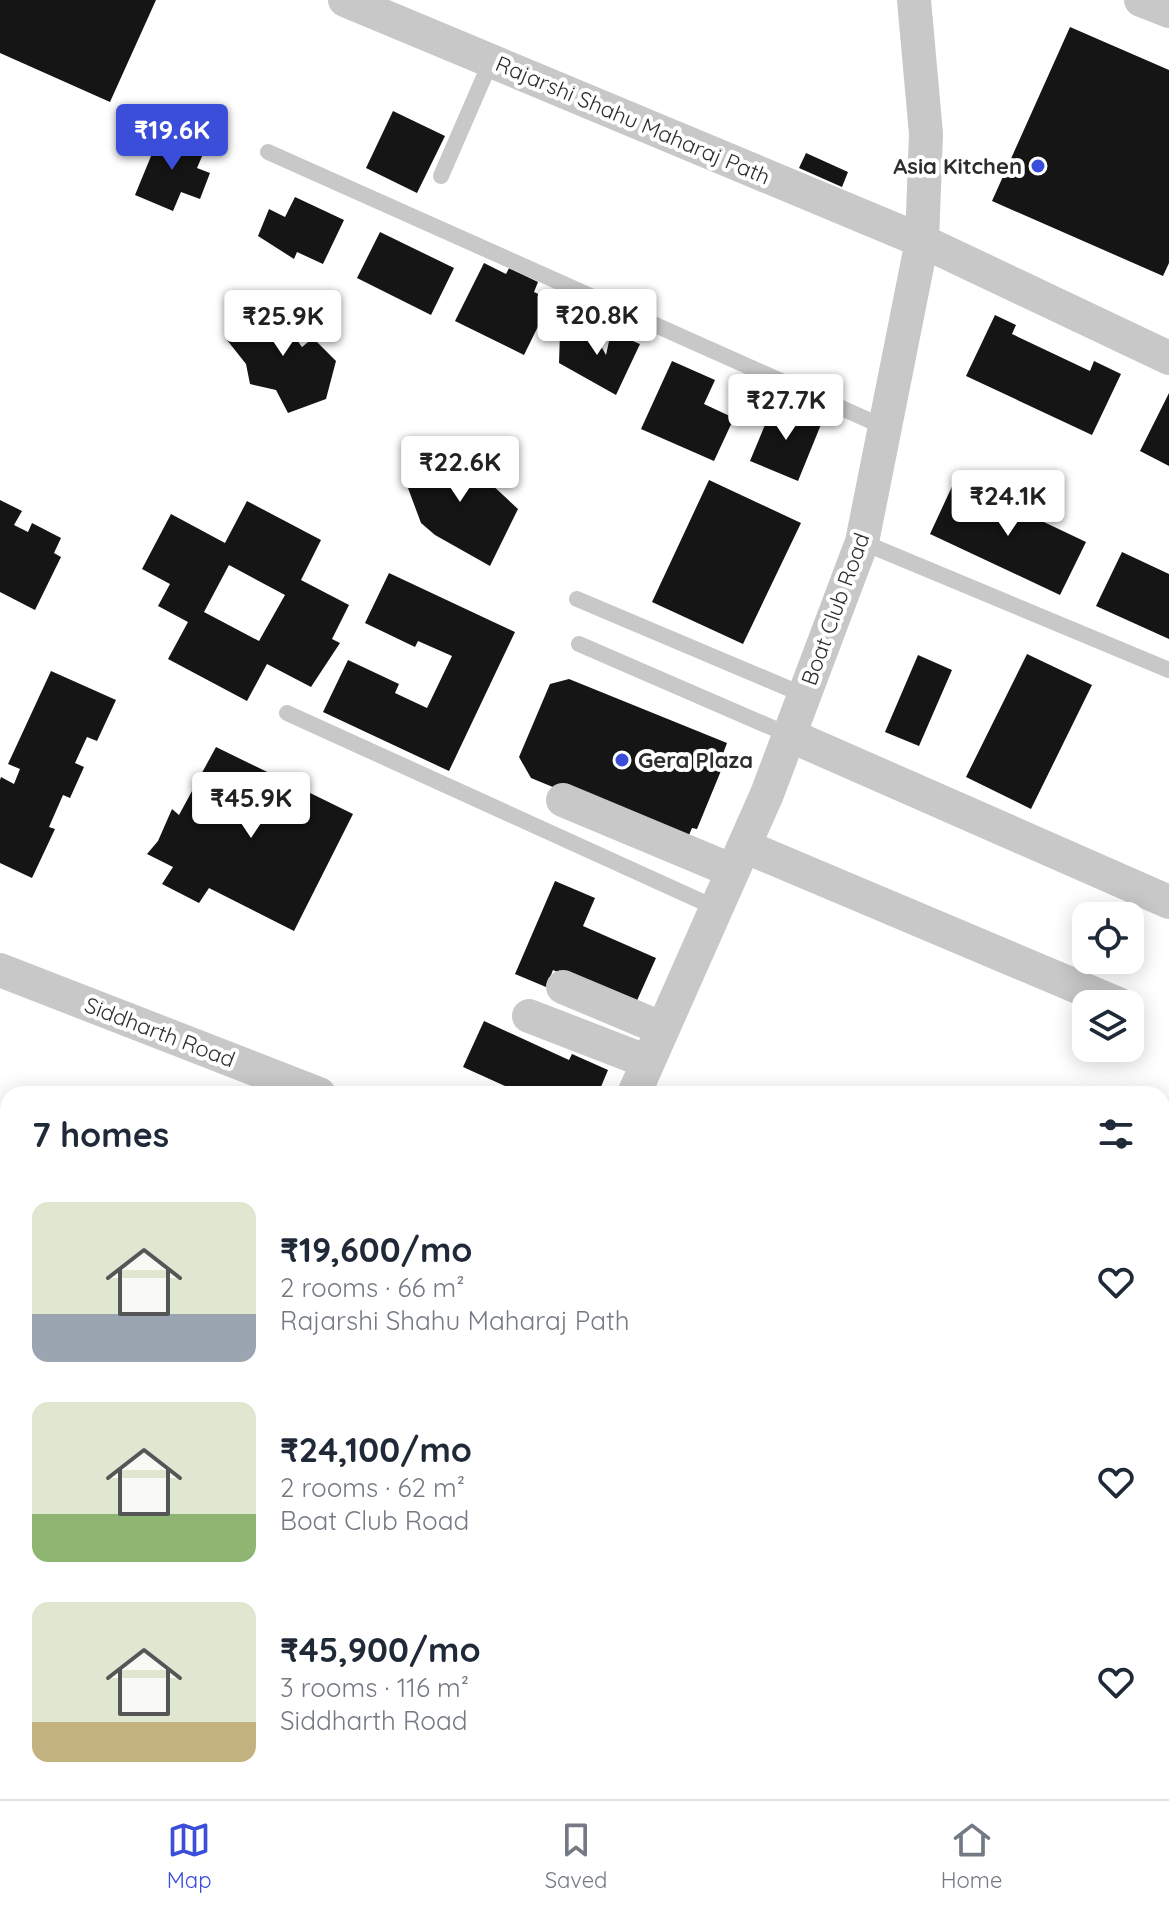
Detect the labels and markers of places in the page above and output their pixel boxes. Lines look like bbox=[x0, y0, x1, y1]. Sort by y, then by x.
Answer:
pin: ₹19.6K bbox=[107, 104, 237, 172]
place label: Asia Kitchen bbox=[893, 152, 1022, 180]
marker: Asia Kitchen bbox=[1029, 157, 1047, 175]
pin: ₹20.8K bbox=[532, 289, 662, 357]
pin: ₹25.9K bbox=[218, 290, 348, 358]
pin: ₹27.7K bbox=[721, 374, 851, 442]
pin: ₹22.6K bbox=[395, 436, 525, 504]
pin: ₹24.1K bbox=[943, 470, 1073, 538]
place label: Gera Plaza bbox=[638, 746, 753, 774]
marker: Gera Plaza bbox=[613, 751, 631, 769]
pin: ₹45.9K bbox=[186, 772, 316, 840]

